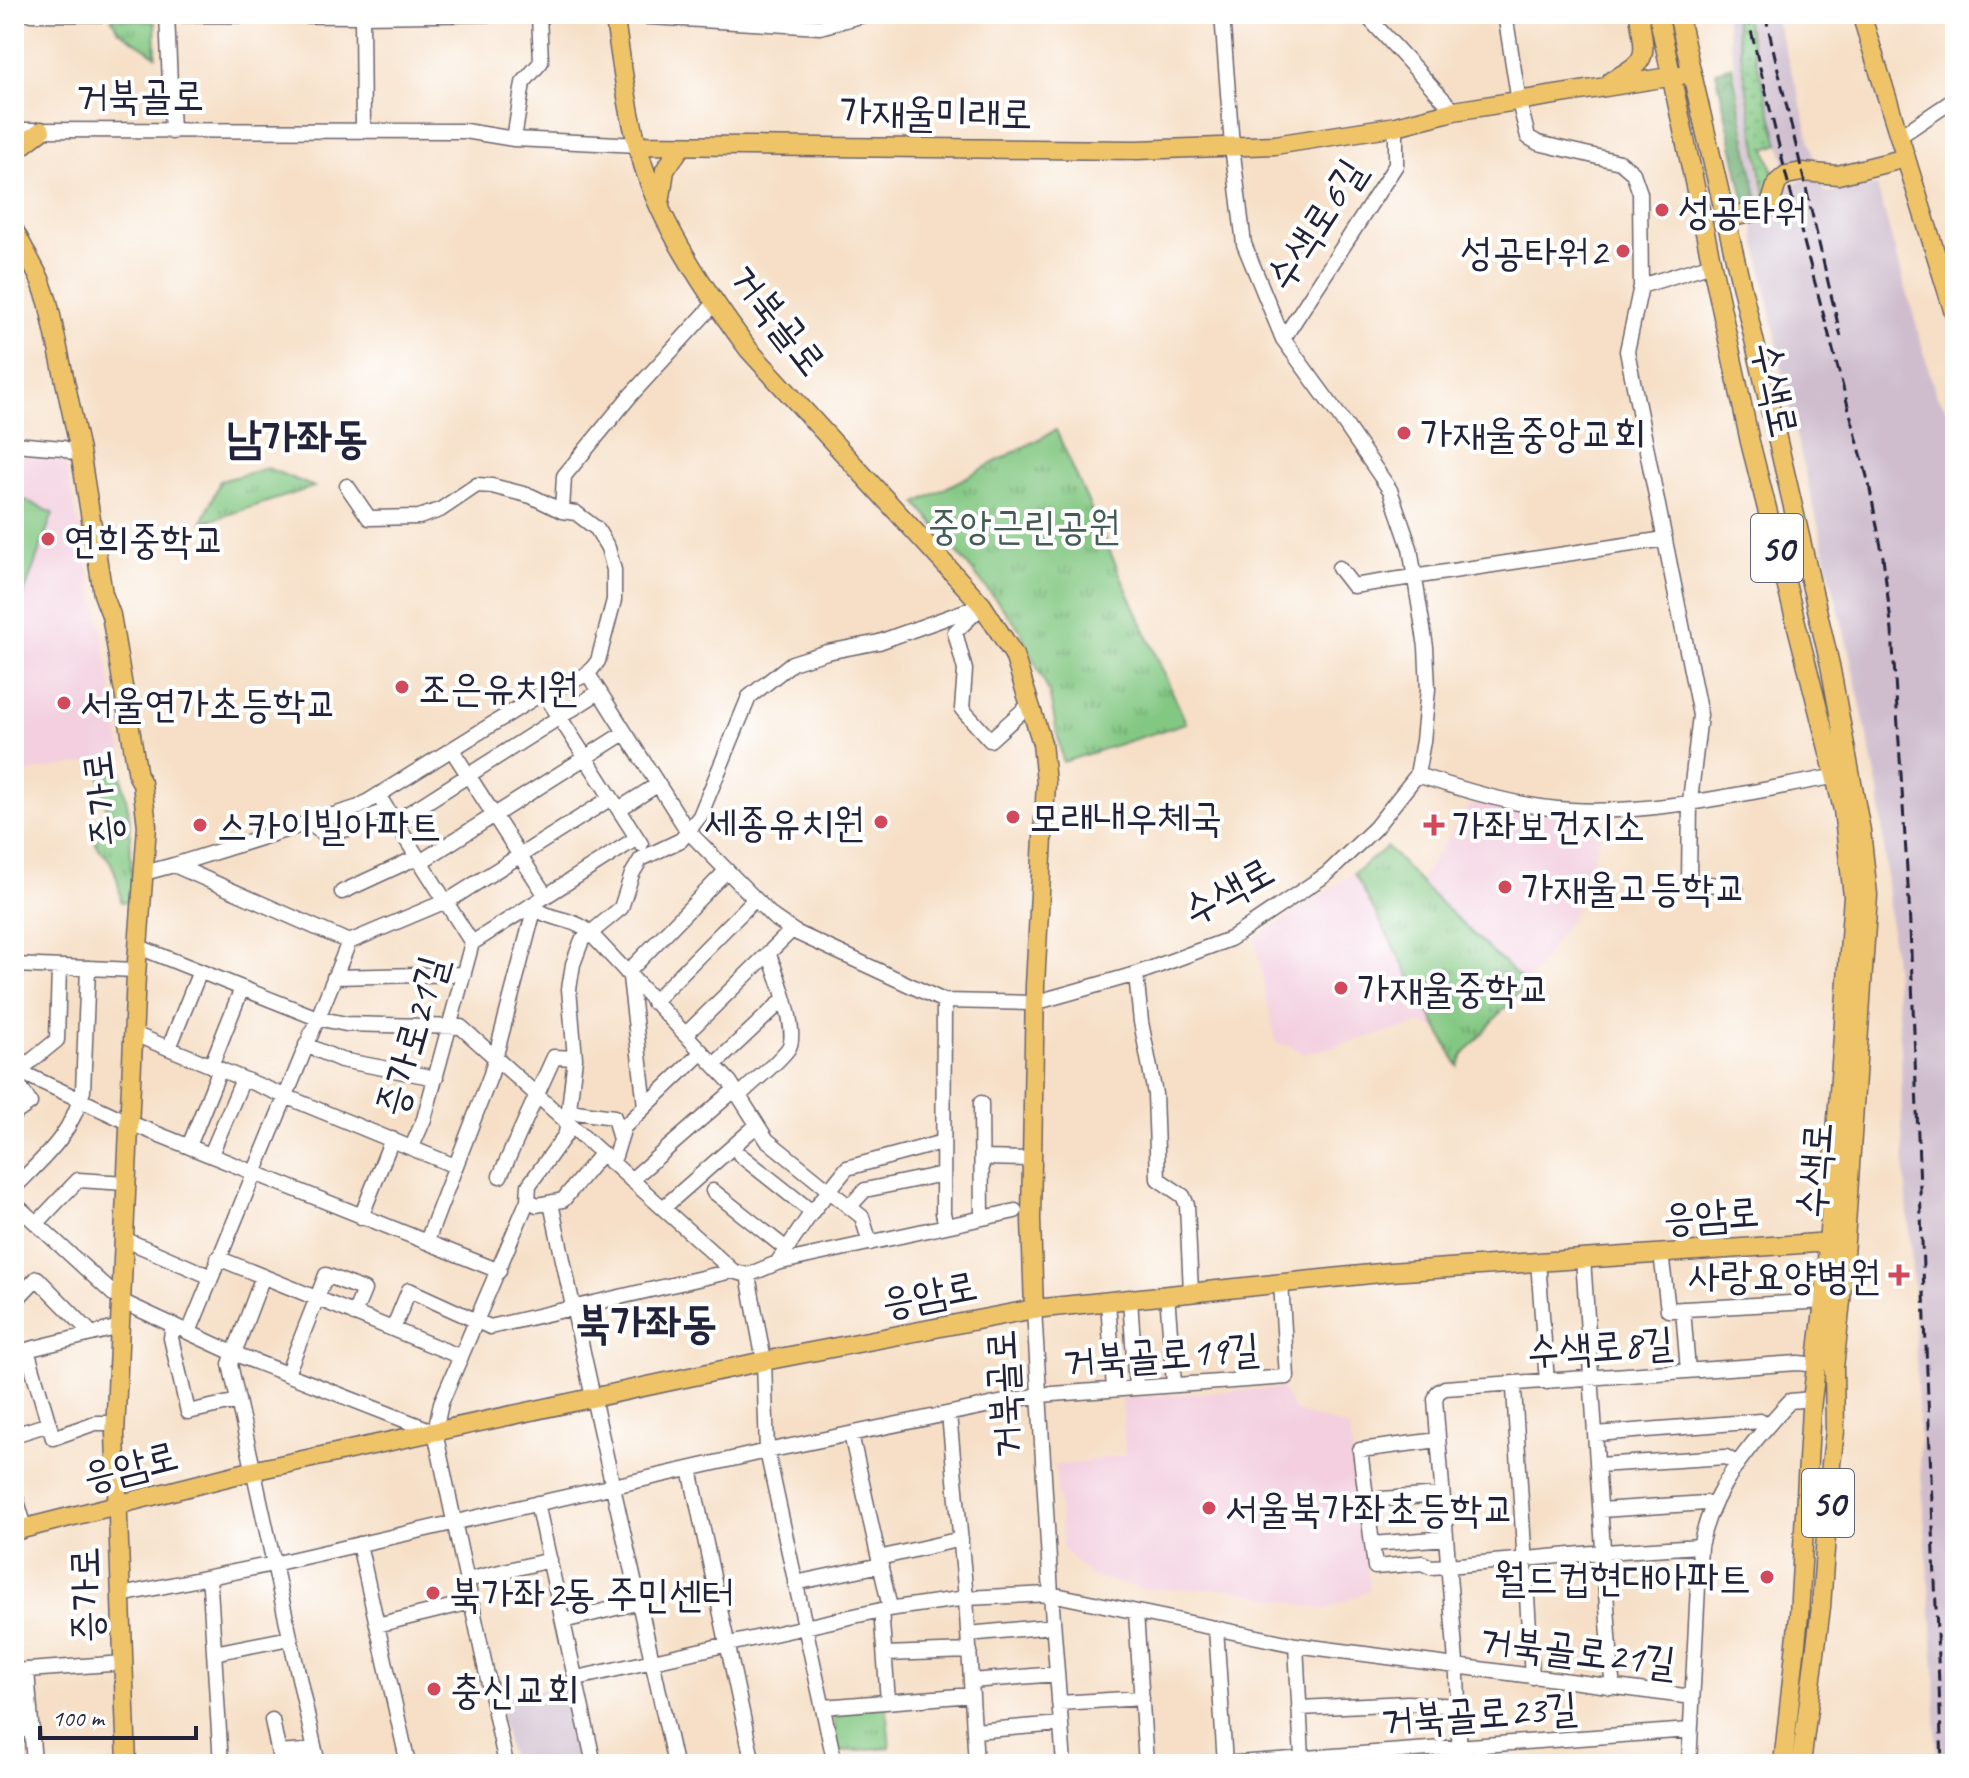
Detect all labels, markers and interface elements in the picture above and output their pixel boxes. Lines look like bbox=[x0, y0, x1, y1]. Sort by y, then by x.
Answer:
street label: 거북골로 bbox=[76, 71, 204, 121]
street label: 가재울미래로 bbox=[839, 86, 1033, 140]
street label: 수색로6길 bbox=[1255, 149, 1377, 300]
place label: 성공타워 bbox=[1678, 186, 1807, 236]
marker: 성공타워 bbox=[1653, 201, 1671, 219]
place label: 성공타워2 bbox=[1460, 227, 1610, 277]
marker: 성공타워2 bbox=[1614, 242, 1632, 260]
street label: 거북골로 bbox=[719, 253, 838, 386]
street label: 수색로 bbox=[1741, 337, 1810, 442]
place label: 가재울중앙교회 bbox=[1420, 409, 1645, 459]
district label: 남가좌동 bbox=[226, 410, 368, 465]
marker: 가재울중앙교회 bbox=[1395, 424, 1413, 442]
park label: 중앙근린공원 bbox=[927, 501, 1121, 551]
road number: 50 bbox=[1751, 514, 1803, 582]
place label: 연희중학교 bbox=[64, 515, 225, 565]
marker: 연희중학교 bbox=[39, 530, 57, 548]
place label: 조은유치원 bbox=[418, 663, 579, 713]
marker: 조은유치원 bbox=[393, 678, 411, 696]
place label: 서울연가초등학교 bbox=[80, 679, 338, 729]
marker: 서울연가초등학교 bbox=[55, 694, 73, 712]
street label: 증가로 bbox=[71, 748, 133, 850]
place label: 모래내우체국 bbox=[1029, 793, 1222, 843]
place label: 세종유치원 bbox=[704, 798, 865, 848]
place label: 스카이빌아파트 bbox=[216, 801, 441, 851]
place label: 가좌보건지소 bbox=[1452, 801, 1645, 851]
marker: 모래내우체국 bbox=[1004, 808, 1022, 826]
marker: 세종유치원 bbox=[872, 813, 890, 831]
marker: 가좌보건지소 bbox=[1423, 814, 1445, 836]
marker: 스카이빌아파트 bbox=[191, 816, 209, 834]
street label: 수색로 bbox=[1174, 846, 1283, 936]
place label: 가재울고등학교 bbox=[1521, 863, 1746, 913]
marker: 가재울고등학교 bbox=[1496, 878, 1514, 896]
street label: 증가로21길 bbox=[365, 950, 459, 1122]
place label: 가재울중학교 bbox=[1357, 964, 1550, 1014]
marker: 가재울중학교 bbox=[1332, 979, 1350, 997]
street label: 수색로 bbox=[1787, 1120, 1843, 1220]
street label: 응암로 bbox=[1661, 1187, 1761, 1243]
place label: 사랑요양병원 bbox=[1688, 1251, 1881, 1301]
street label: 응암로 bbox=[877, 1260, 981, 1328]
marker: 사랑요양병원 bbox=[1888, 1264, 1910, 1286]
district label: 북가좌동 bbox=[575, 1295, 717, 1350]
street label: 수색로8길 bbox=[1525, 1317, 1675, 1377]
street label: 거북골로19길 bbox=[1061, 1323, 1261, 1387]
street label: 거북골로 bbox=[976, 1328, 1032, 1460]
street label: 응암로 bbox=[77, 1430, 183, 1502]
road number: 50 bbox=[1802, 1469, 1854, 1537]
place label: 서울북가좌초등학교 bbox=[1225, 1484, 1515, 1534]
marker: 서울북가좌초등학교 bbox=[1200, 1499, 1218, 1517]
street label: 증가로 bbox=[59, 1546, 113, 1644]
place label: 월드컵현대아파트 bbox=[1494, 1553, 1751, 1603]
marker: 월드컵현대아파트 bbox=[1758, 1568, 1776, 1586]
place label: 북가좌2동 주민센터 bbox=[449, 1569, 734, 1619]
marker: 북가좌2동 주민센터 bbox=[424, 1584, 442, 1602]
street label: 거북골로21길 bbox=[1477, 1614, 1679, 1688]
place label: 충신교회 bbox=[450, 1665, 579, 1715]
marker: 충신교회 bbox=[425, 1680, 443, 1698]
street label: 거북골로23길 bbox=[1379, 1682, 1579, 1746]
scale bar bbox=[40, 1690, 196, 1740]
text: 100 m bbox=[52, 1703, 106, 1733]

